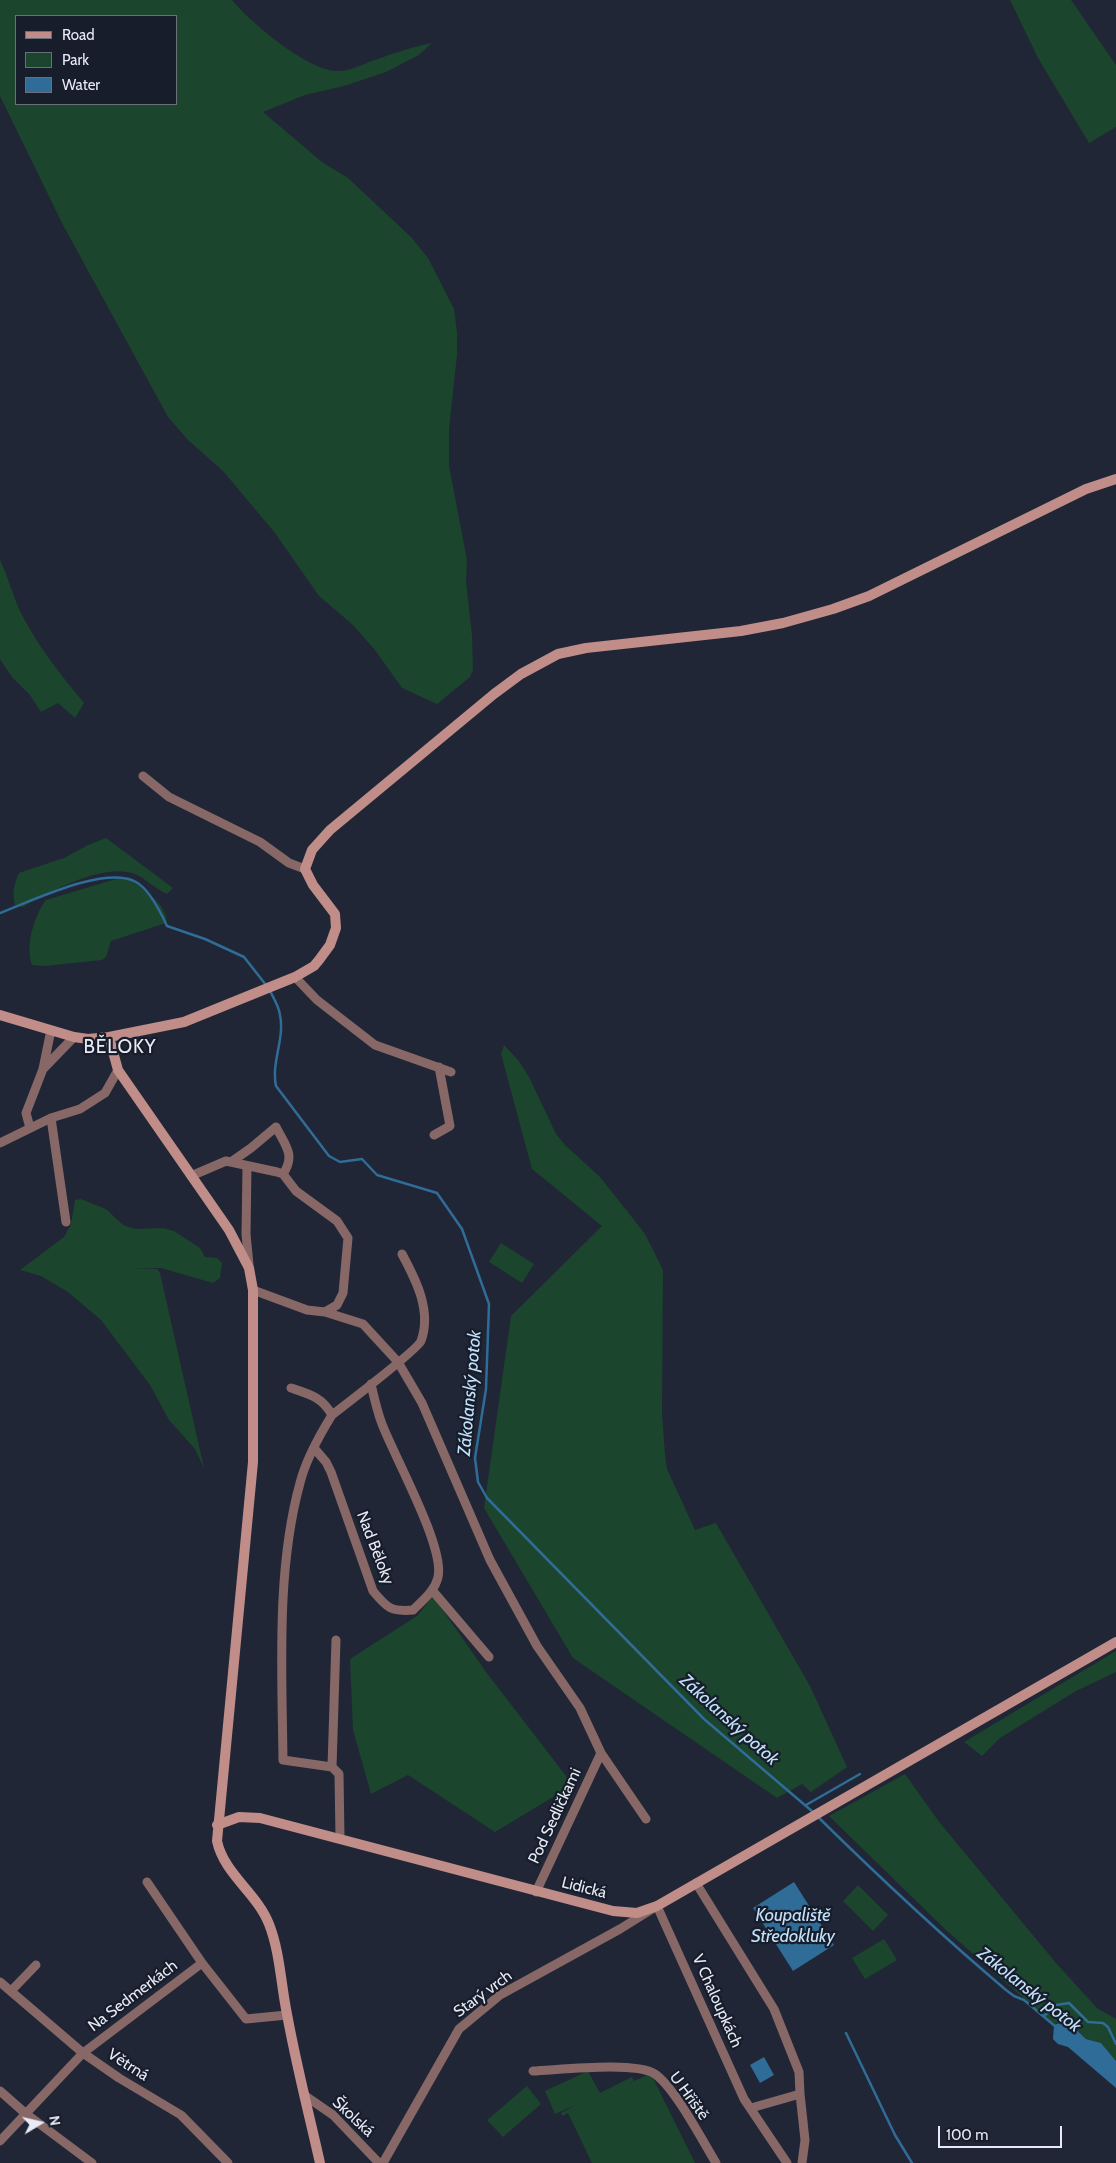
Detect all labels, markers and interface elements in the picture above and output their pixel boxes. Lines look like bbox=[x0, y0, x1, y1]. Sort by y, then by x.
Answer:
legend bbox=[15, 15, 178, 105]
text: Road bbox=[62, 26, 95, 44]
text: Park bbox=[62, 51, 89, 69]
text: Water bbox=[62, 76, 100, 94]
district label: BĚLOKY bbox=[83, 1036, 157, 1058]
water label: Zákolanský potok bbox=[454, 1329, 486, 1457]
street label: Nad Běloky bbox=[352, 1509, 398, 1587]
water label: Zákolanský potok bbox=[675, 1670, 783, 1770]
street label: Pod Sedličkami bbox=[524, 1765, 586, 1867]
street label: Lidická bbox=[560, 1873, 608, 1903]
water label: Koupaliště Středokluky bbox=[751, 1905, 835, 1948]
water label: Zákolanský potok bbox=[973, 1943, 1085, 2037]
street label: V Chaloupkách bbox=[688, 1951, 746, 2051]
street label: Na Sedmerkách bbox=[85, 1956, 181, 2036]
street label: Starý vrch bbox=[450, 1966, 516, 2022]
street label: Větrná bbox=[104, 2045, 152, 2085]
street label: U Hřiště bbox=[665, 2068, 713, 2124]
street label: Školská bbox=[328, 2093, 378, 2141]
north arrow bbox=[15, 2098, 65, 2148]
text: N bbox=[45, 2114, 64, 2127]
scale bar bbox=[941, 2116, 1065, 2148]
text: 100 m bbox=[946, 2126, 988, 2144]

